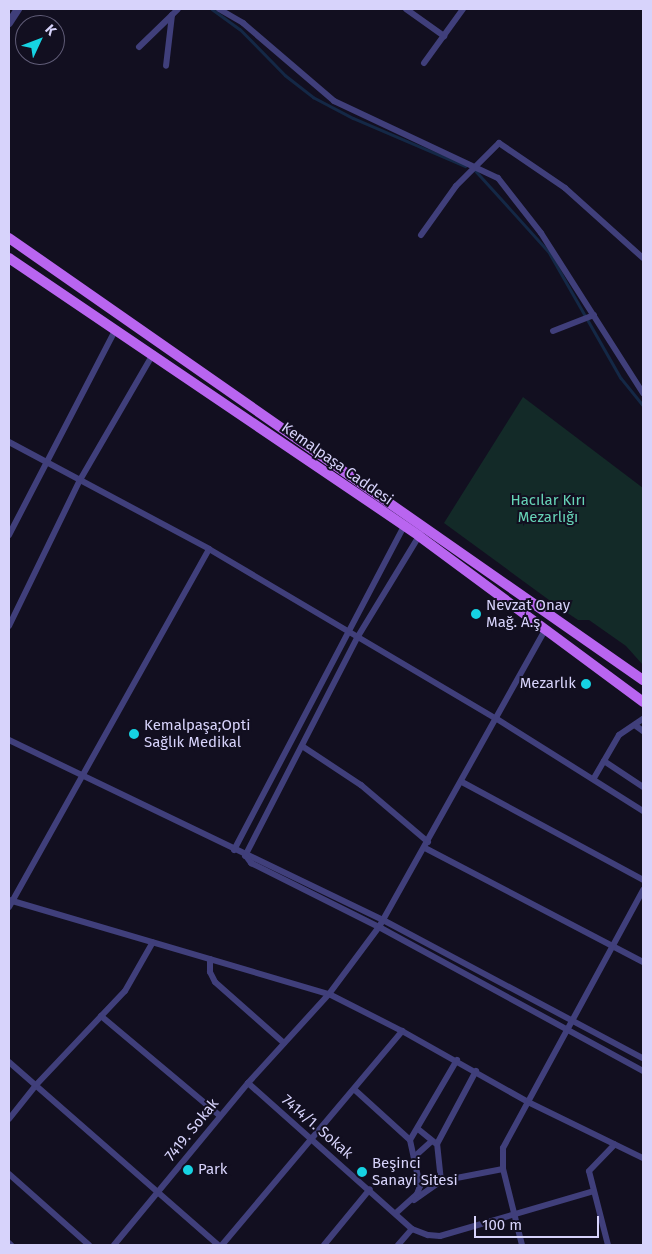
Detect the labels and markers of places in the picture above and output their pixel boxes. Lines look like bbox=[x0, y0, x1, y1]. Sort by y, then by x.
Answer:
place label: Nevzat Onay Mağ. A.ş bbox=[486, 596, 570, 631]
marker: Nevzat Onay Mağ. A.ş bbox=[470, 608, 482, 620]
place label: Mezarlık bbox=[520, 675, 576, 693]
marker: Mezarlık bbox=[580, 678, 592, 690]
place label: Kemalpaşa;Opti Sağlık Medikal bbox=[144, 716, 250, 751]
marker: Kemalpaşa;Opti Sağlık Medikal bbox=[128, 728, 140, 740]
place label: Beşinci Sanayi Sitesi bbox=[372, 1154, 458, 1189]
place label: Park bbox=[198, 1161, 228, 1179]
marker: Park bbox=[182, 1164, 194, 1176]
marker: Beşinci Sanayi Sitesi bbox=[356, 1166, 368, 1178]

